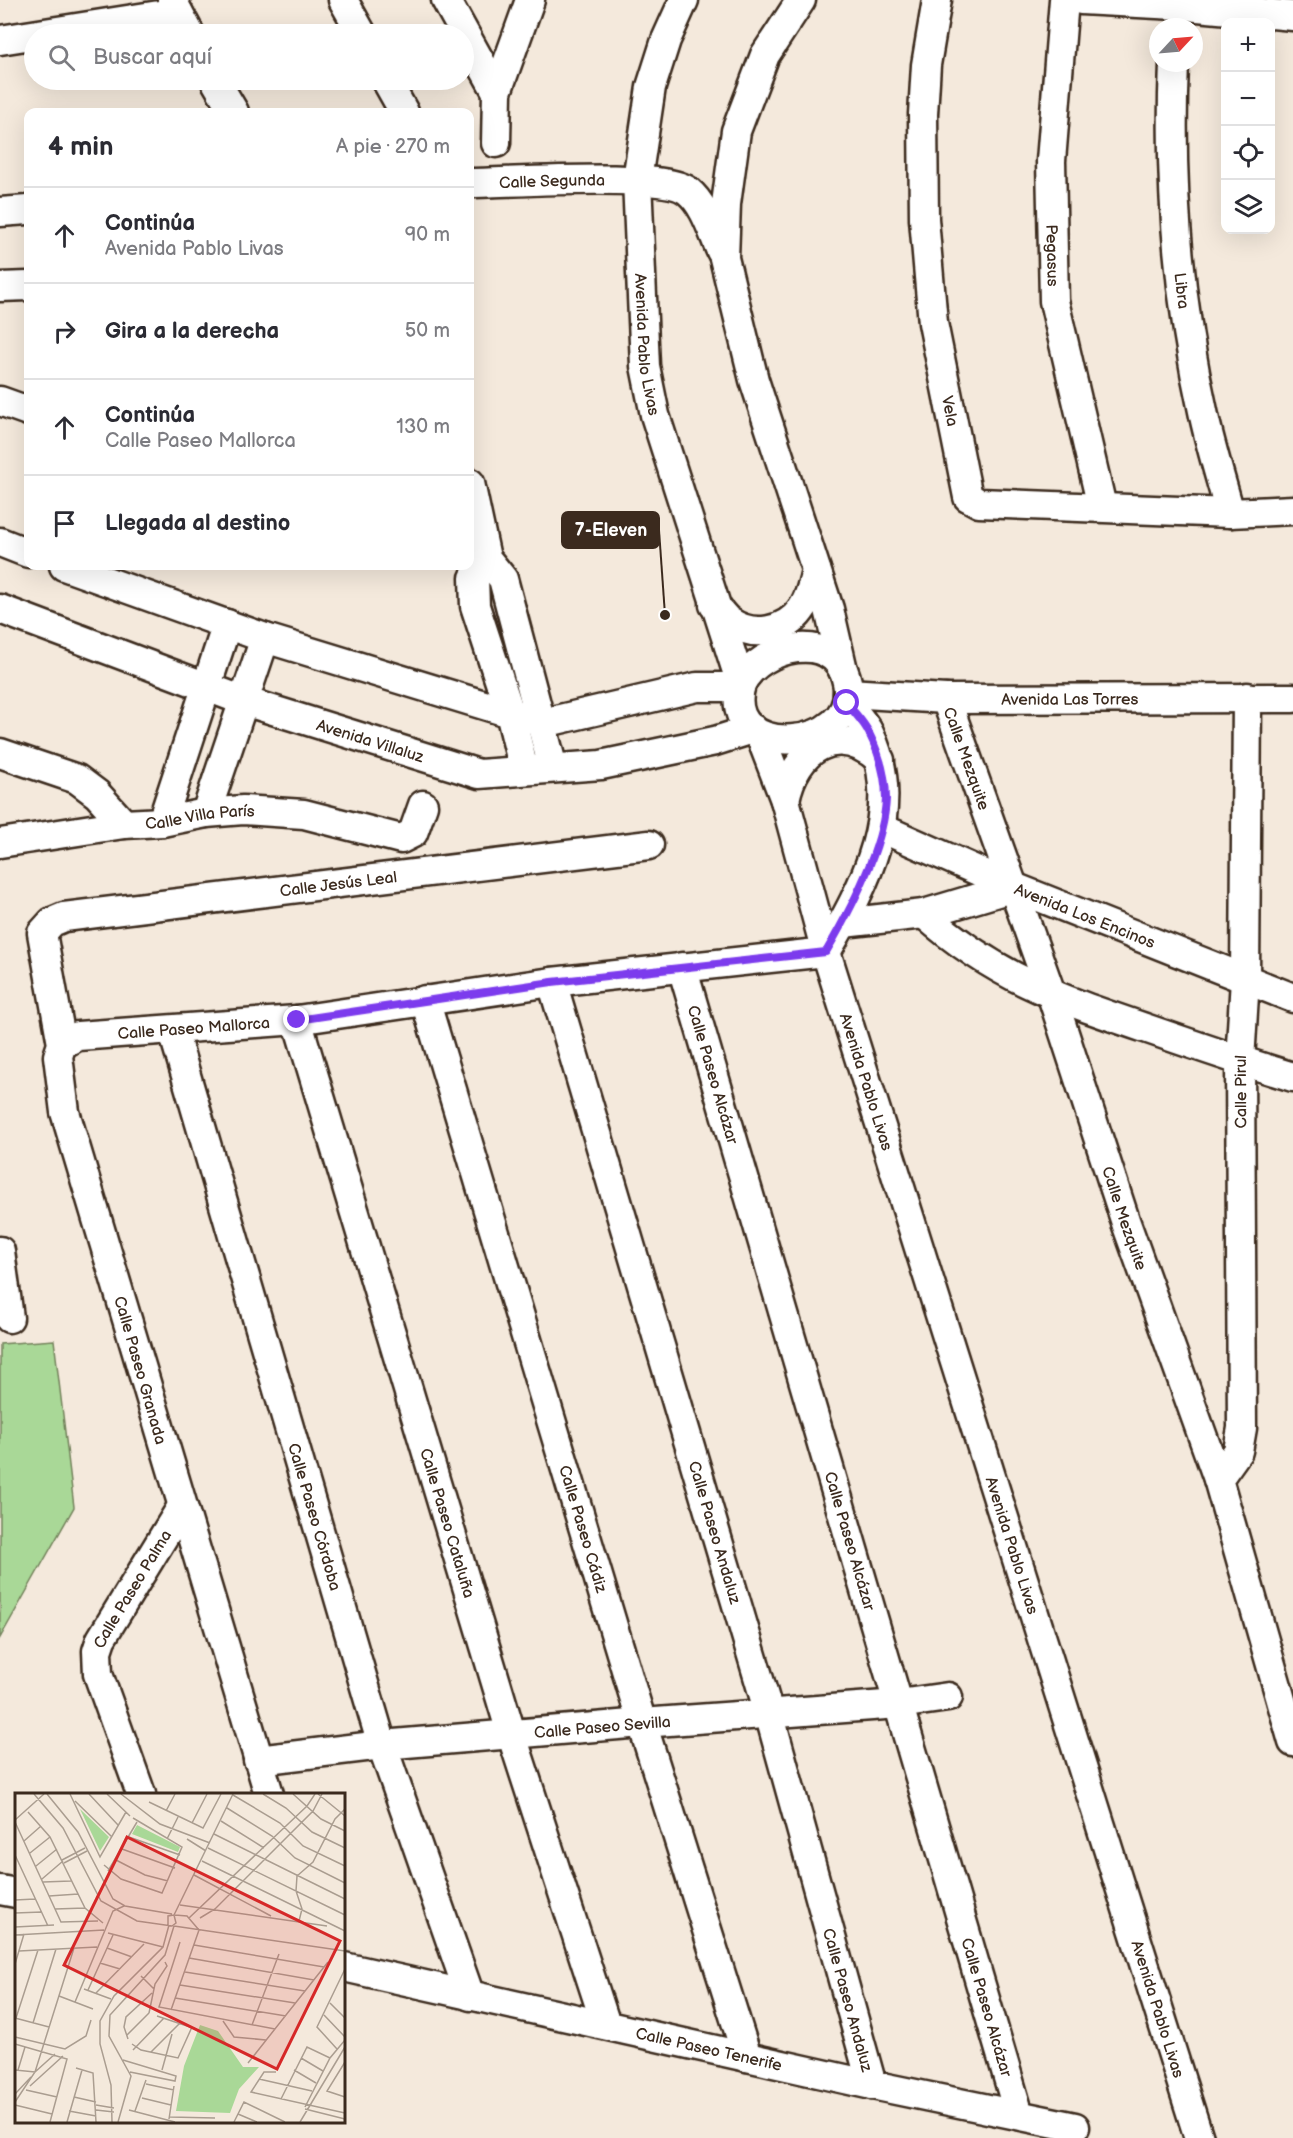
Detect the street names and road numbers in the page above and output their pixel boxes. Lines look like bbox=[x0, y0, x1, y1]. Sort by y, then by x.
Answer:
street label: Calle Segunda bbox=[499, 171, 605, 193]
street label: Pegasus bbox=[1041, 224, 1062, 287]
street label: Libra bbox=[1169, 272, 1193, 310]
street label: Avenida Pablo Livas bbox=[630, 273, 663, 417]
street label: Vela bbox=[937, 394, 962, 428]
street label: Avenida Las Torres bbox=[1001, 690, 1138, 710]
street label: Calle Mezquite bbox=[939, 705, 993, 813]
street label: Avenida Villaluz bbox=[314, 716, 426, 767]
street label: Calle Villa París bbox=[145, 802, 256, 834]
street label: Calle Jesús Leal bbox=[279, 868, 398, 901]
street label: Avenida Los Encinos bbox=[1011, 880, 1158, 953]
street label: Calle Paseo Alcázar bbox=[683, 1003, 742, 1147]
street label: Avenida Pablo Livas bbox=[835, 1011, 896, 1153]
street label: Calle Paseo Mallorca bbox=[117, 1014, 271, 1044]
street label: Calle Pirul bbox=[1232, 1055, 1251, 1129]
street label: Calle Mezquite bbox=[1097, 1164, 1150, 1273]
street label: Calle Paseo Granada bbox=[109, 1294, 170, 1447]
street label: Calle Paseo Córdoba bbox=[283, 1441, 344, 1593]
street label: Calle Paseo Cataluña bbox=[415, 1446, 478, 1600]
street label: Calle Paseo Andaluz bbox=[684, 1459, 744, 1607]
street label: Calle Paseo Cádiz bbox=[554, 1463, 610, 1595]
street label: Calle Paseo Alcázar bbox=[820, 1470, 878, 1613]
street label: Avenida Pablo Livas bbox=[981, 1475, 1042, 1617]
street label: Calle Paseo Palma bbox=[91, 1527, 176, 1651]
street label: Calle Paseo Sevilla bbox=[533, 1713, 671, 1743]
street label: Calle Paseo Andaluz bbox=[818, 1926, 876, 2074]
street label: Calle Paseo Alcázar bbox=[957, 1936, 1015, 2079]
street label: Avenida Pablo Livas bbox=[1126, 1938, 1188, 2080]
street label: Calle Paseo Tenerife bbox=[634, 2024, 784, 2076]

